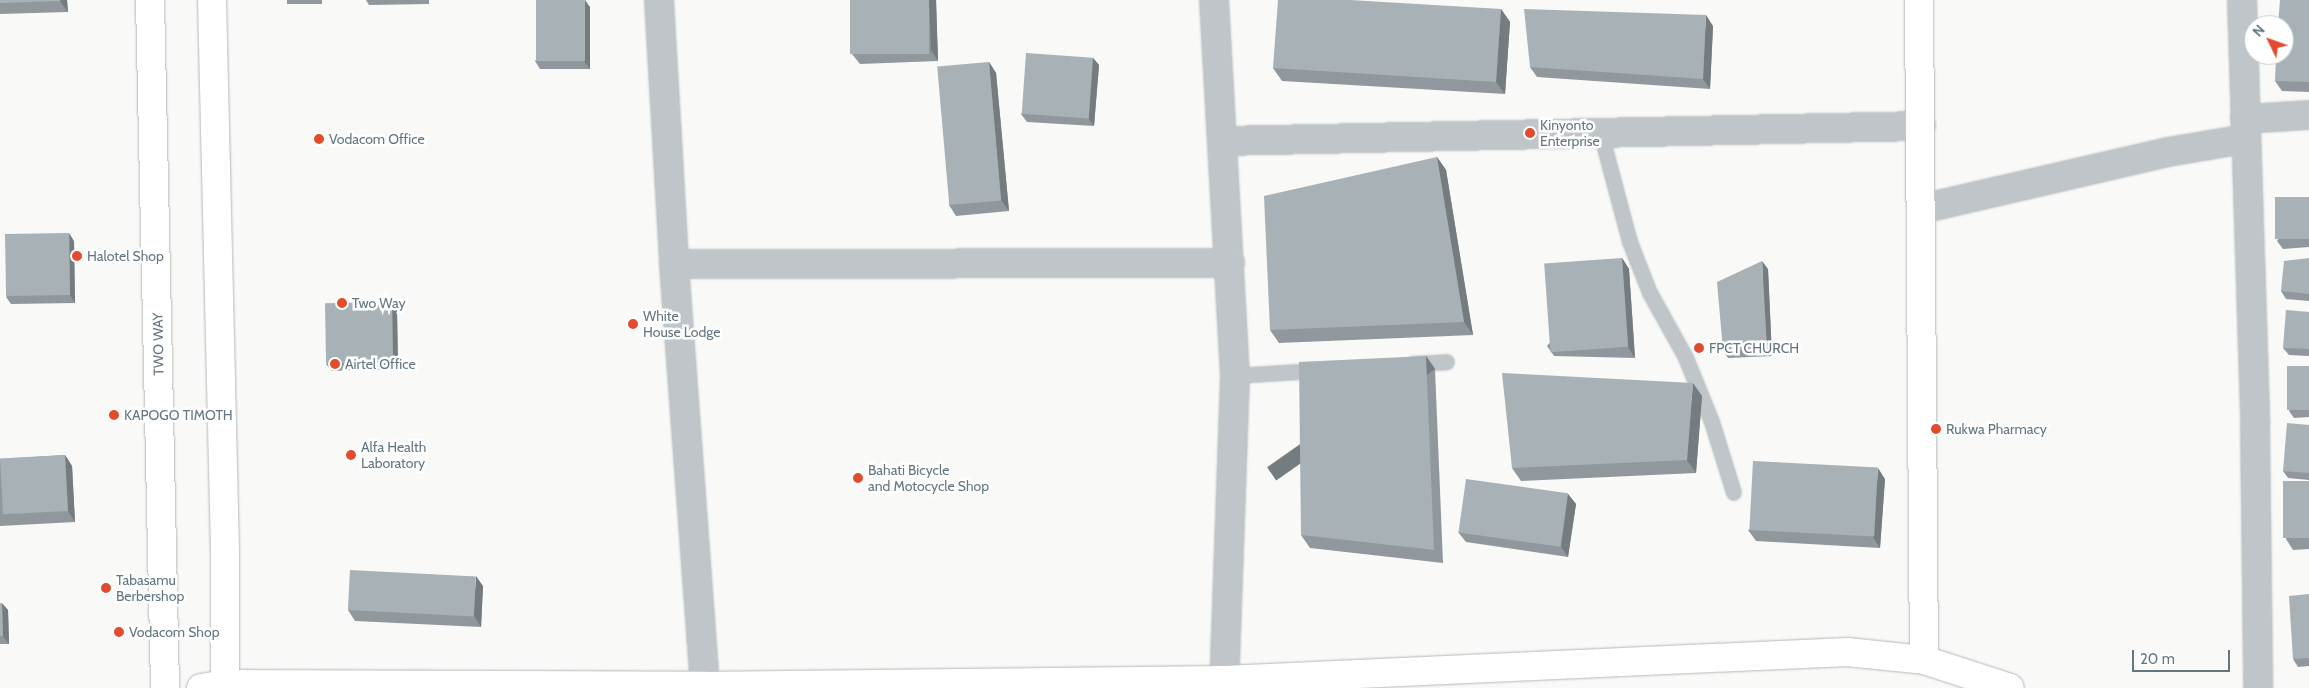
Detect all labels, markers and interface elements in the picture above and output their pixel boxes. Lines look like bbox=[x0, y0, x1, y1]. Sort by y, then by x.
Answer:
north arrow bbox=[2244, 15, 2294, 65]
text: N bbox=[2249, 21, 2269, 40]
place label: Kinyonto Enterprise bbox=[1540, 117, 1600, 150]
marker: Kinyonto Enterprise bbox=[1524, 127, 1536, 139]
place label: Vodacom Office bbox=[329, 131, 425, 147]
marker: Vodacom Office bbox=[313, 133, 325, 145]
place label: Halotel Shop bbox=[87, 248, 164, 264]
marker: Halotel Shop bbox=[71, 250, 83, 262]
place label: Two Way bbox=[352, 295, 406, 311]
marker: Two Way bbox=[336, 297, 348, 309]
place label: White House Lodge bbox=[643, 308, 720, 341]
street label: TWO WAY bbox=[149, 312, 167, 376]
marker: White House Lodge bbox=[627, 318, 639, 330]
place label: FPCT CHURCH bbox=[1709, 340, 1799, 356]
marker: FPCT CHURCH bbox=[1693, 342, 1705, 354]
place label: Airtel Office bbox=[345, 356, 416, 372]
marker: Airtel Office bbox=[329, 358, 341, 370]
place label: KAPOGO TIMOTH bbox=[124, 407, 233, 423]
marker: KAPOGO TIMOTH bbox=[108, 409, 120, 421]
place label: Rukwa Pharmacy bbox=[1946, 421, 2047, 437]
marker: Rukwa Pharmacy bbox=[1930, 423, 1942, 435]
place label: Alfa Health Laboratory bbox=[361, 439, 426, 472]
marker: Alfa Health Laboratory bbox=[345, 449, 357, 461]
place label: Bahati Bicycle and Motocycle Shop bbox=[868, 462, 989, 494]
marker: Bahati Bicycle and Motocycle Shop bbox=[852, 472, 864, 484]
place label: Tabasamu Berbershop bbox=[116, 572, 184, 604]
marker: Tabasamu Berbershop bbox=[100, 582, 112, 594]
place label: Vodacom Shop bbox=[129, 624, 219, 640]
marker: Vodacom Shop bbox=[113, 626, 125, 638]
scale bar bbox=[2134, 640, 2232, 672]
text: 20 m bbox=[2140, 650, 2175, 668]

